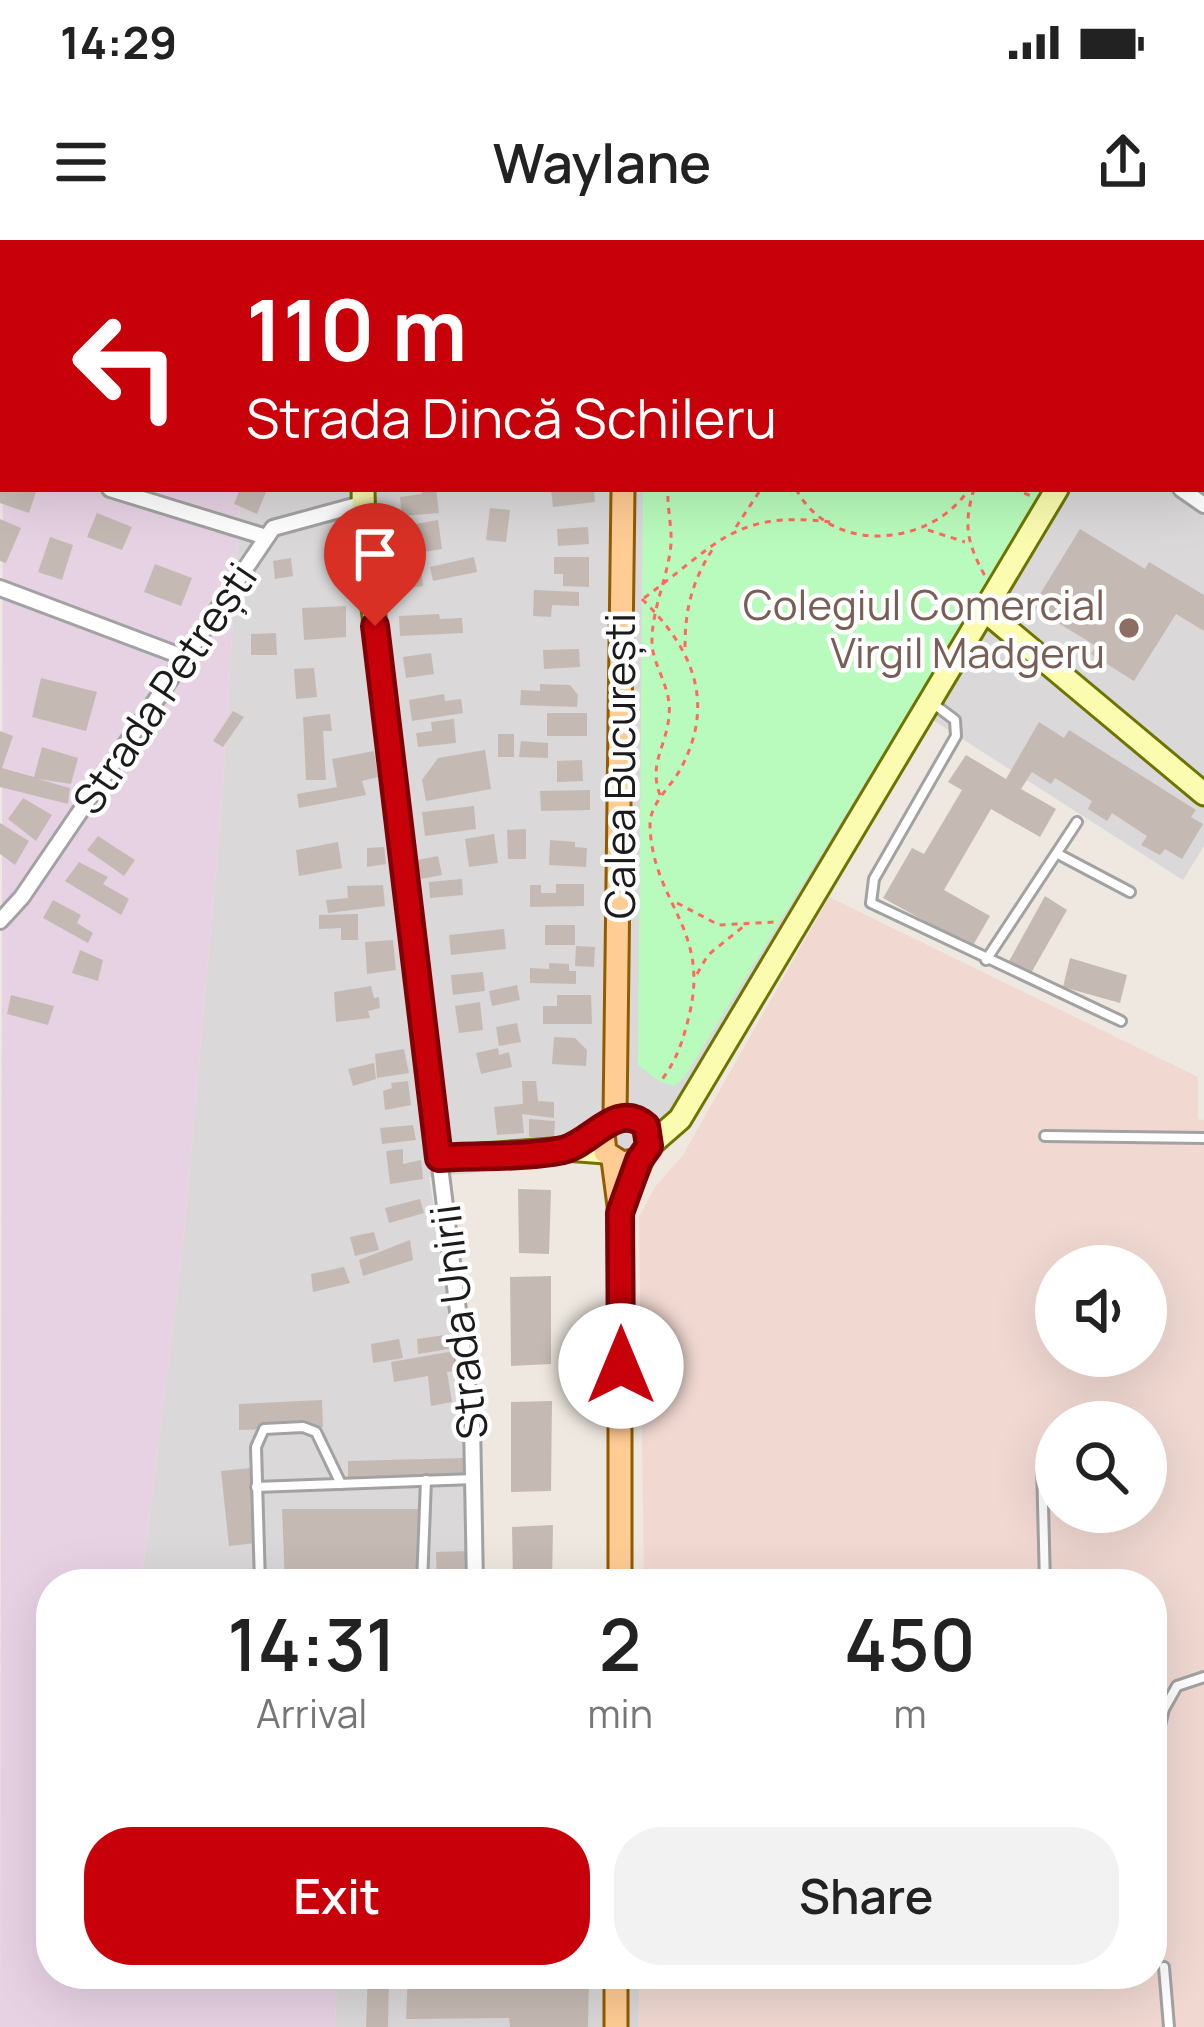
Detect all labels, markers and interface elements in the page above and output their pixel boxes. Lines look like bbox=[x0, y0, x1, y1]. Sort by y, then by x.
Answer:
text: 14:29 bbox=[60, 11, 177, 73]
text: Waylane bbox=[493, 125, 711, 199]
icon: menu bbox=[48, 129, 114, 195]
icon: share bbox=[1090, 129, 1156, 195]
text: 110 m bbox=[246, 271, 467, 386]
icon: left bbox=[48, 288, 204, 444]
text: Strada Dincă Schileru bbox=[246, 380, 777, 454]
pin bbox=[324, 503, 426, 626]
icon: arrive bbox=[342, 521, 408, 587]
street label: Strada Petrești bbox=[58, 551, 270, 825]
place label: Colegiul Comercial Virgil Madgeru bbox=[743, 575, 1105, 681]
street label: Calea București bbox=[590, 613, 648, 919]
marker: Colegiul Comercial Virgil Madgeru bbox=[1116, 615, 1142, 641]
street label: Strada Unirii bbox=[415, 1201, 501, 1443]
map controls bbox=[1035, 1245, 1167, 1533]
button: sound bbox=[1035, 1245, 1167, 1377]
position arrow bbox=[558, 1303, 684, 1429]
button: search bbox=[1035, 1401, 1167, 1533]
text: 14:31 bbox=[227, 1594, 396, 1693]
text: 2 bbox=[599, 1594, 641, 1693]
text: 450 bbox=[844, 1594, 976, 1693]
text: Arrival bbox=[256, 1686, 367, 1740]
text: min bbox=[587, 1686, 653, 1740]
text: m bbox=[893, 1686, 926, 1740]
button: Exit bbox=[84, 1827, 590, 1965]
button: Share bbox=[614, 1827, 1119, 1965]

